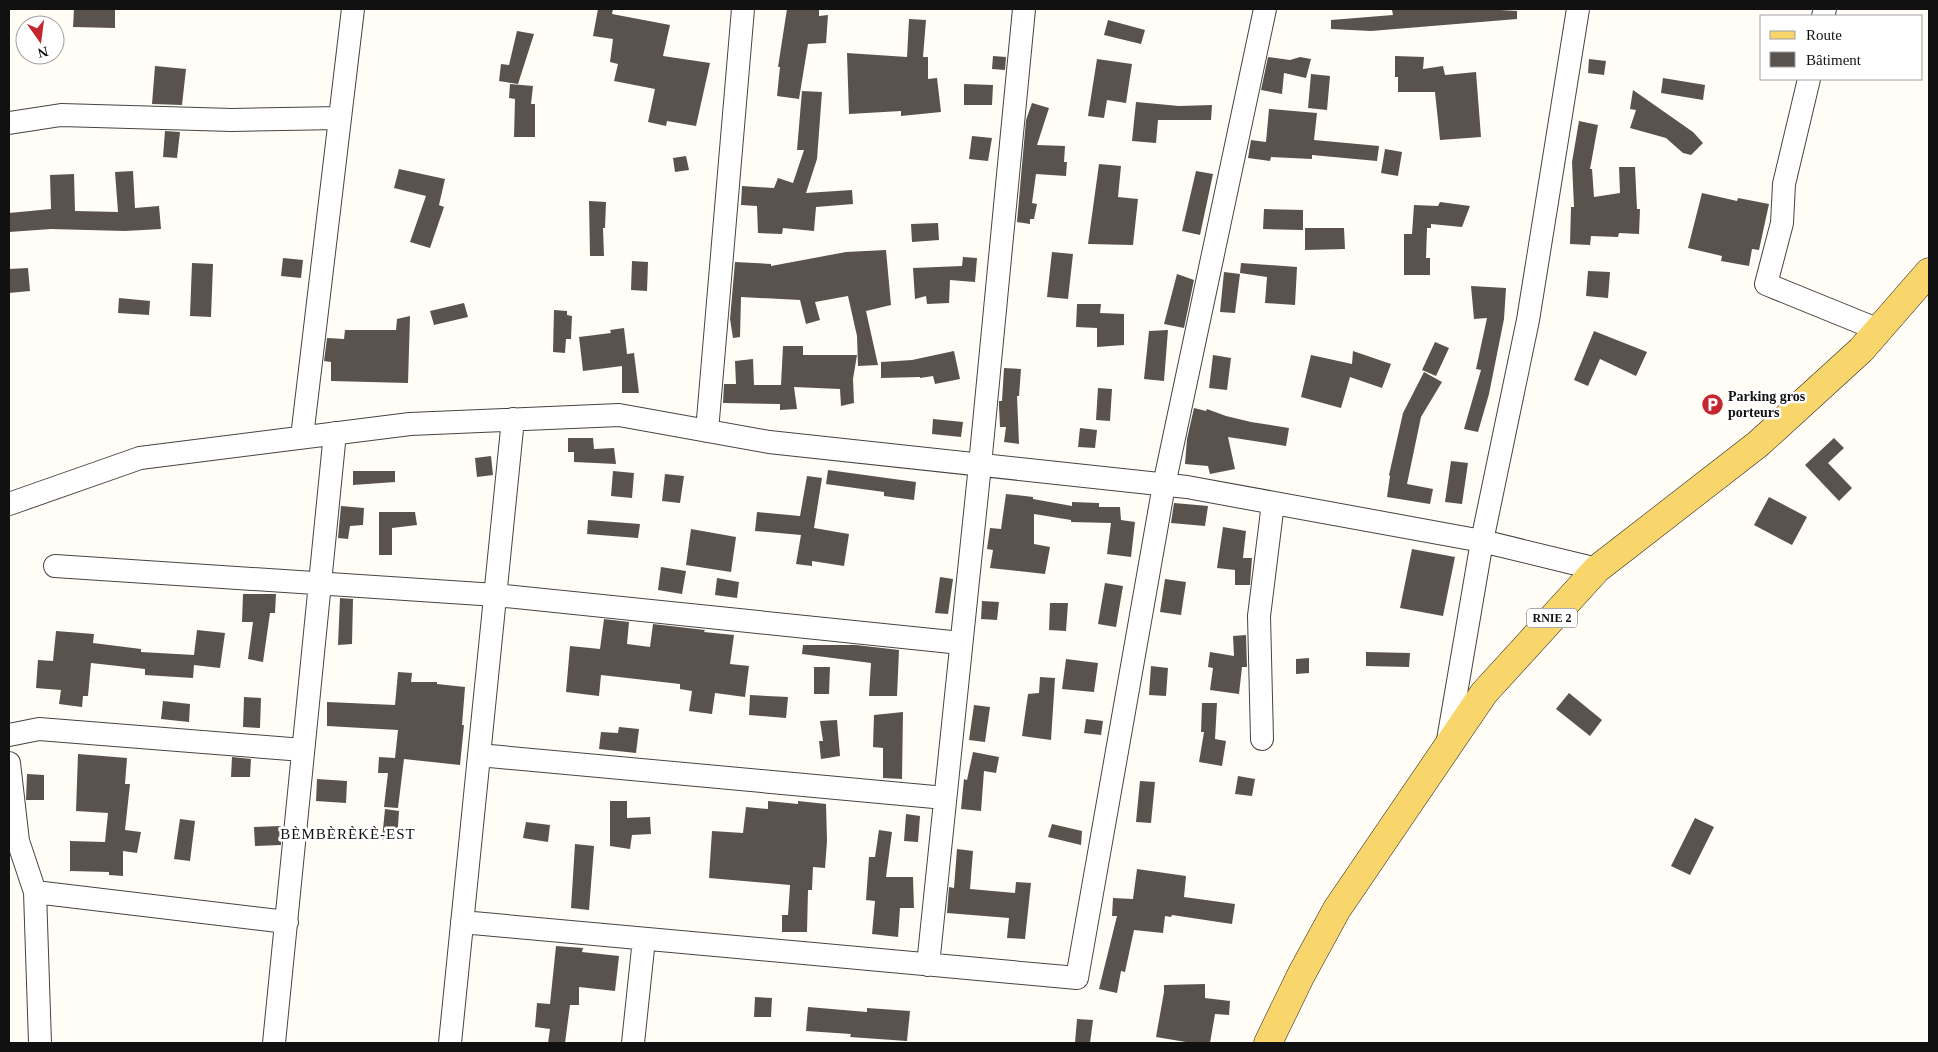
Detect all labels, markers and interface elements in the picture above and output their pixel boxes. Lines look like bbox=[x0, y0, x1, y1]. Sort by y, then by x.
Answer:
north arrow bbox=[15, 15, 65, 65]
legend bbox=[1760, 15, 1923, 80]
text: Route bbox=[1806, 27, 1842, 43]
text: N bbox=[36, 44, 50, 61]
text: Bâtiment bbox=[1806, 52, 1862, 68]
place label: Parking gros porteurs bbox=[1728, 389, 1806, 420]
parking icon: Parking gros porteurs bbox=[1700, 392, 1724, 416]
road number: RNIE 2 bbox=[1527, 608, 1577, 628]
district label: BÈMBÈRÈKÈ-EST bbox=[280, 826, 416, 842]

